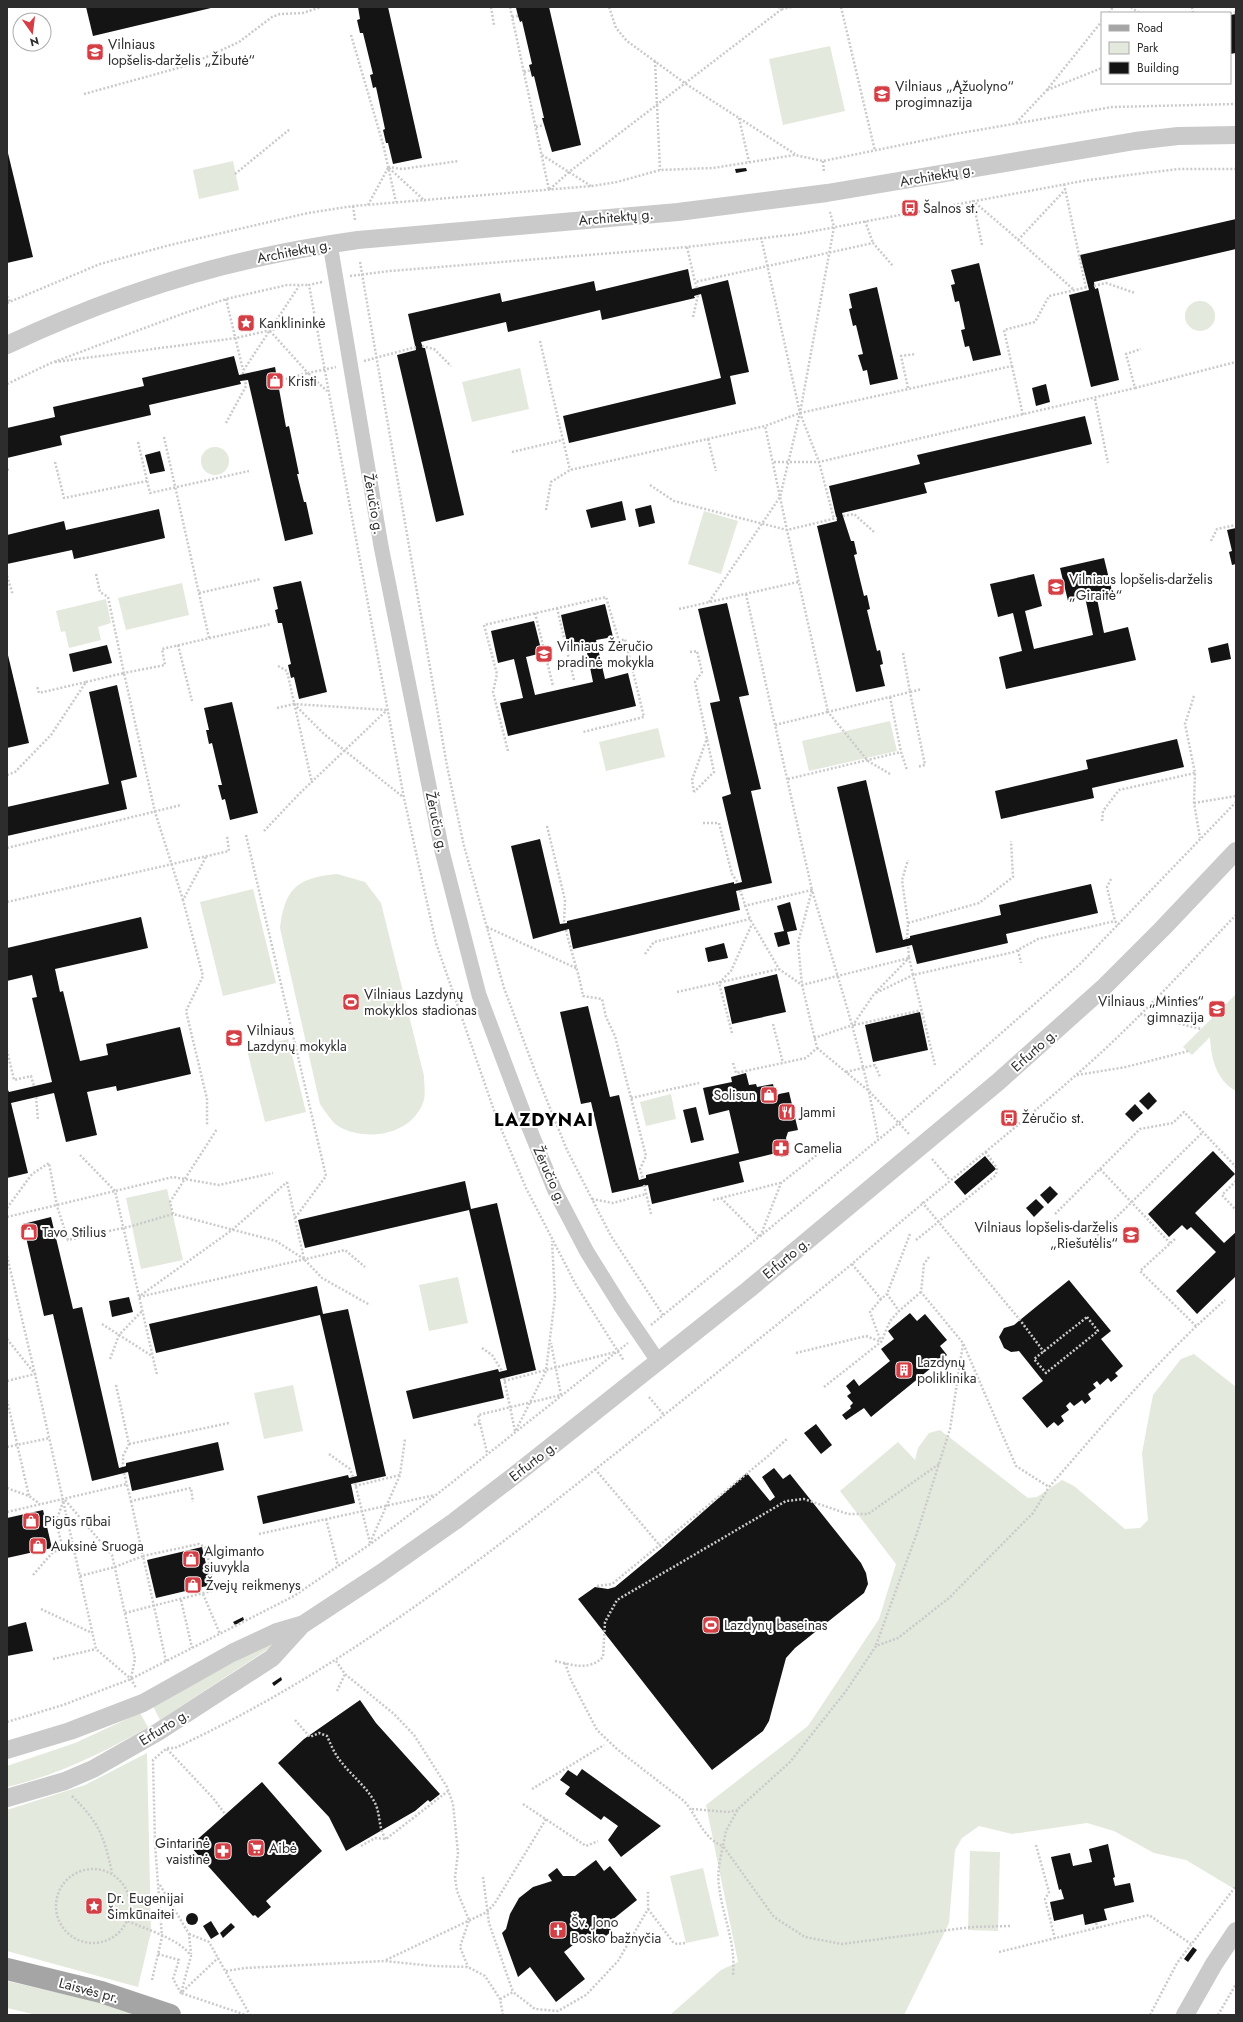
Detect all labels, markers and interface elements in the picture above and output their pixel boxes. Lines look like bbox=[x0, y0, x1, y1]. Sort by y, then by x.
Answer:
north arrow bbox=[12, 12, 52, 52]
legend bbox=[1101, 12, 1231, 84]
text: Road bbox=[1137, 19, 1163, 37]
text: N bbox=[28, 33, 41, 51]
place label: Vilniaus lopšelis-darželis „Žibutė“ bbox=[108, 34, 255, 70]
text: Park bbox=[1137, 39, 1159, 57]
school or university icon: Vilniaus lopšelis-darželis „Žibutė“ bbox=[85, 42, 105, 62]
text: Building bbox=[1137, 59, 1179, 77]
place label: Vilniaus „Ąžuolyno“ progimnazija bbox=[895, 76, 1014, 112]
school or university icon: Vilniaus „Ąžuolyno“ progimnazija bbox=[872, 84, 892, 104]
street label: Architektų g. bbox=[898, 159, 976, 191]
bus stop icon: Šalnos st. bbox=[900, 198, 920, 218]
place label: Šalnos st. bbox=[923, 198, 979, 218]
street label: Architektų g. bbox=[578, 204, 654, 230]
street label: Architektų g. bbox=[255, 234, 333, 268]
place icon: Kanklininkė bbox=[236, 313, 256, 333]
place label: Kanklininkė bbox=[259, 313, 326, 333]
shop icon: Kristi bbox=[265, 371, 285, 391]
place label: Kristi bbox=[288, 371, 317, 391]
street label: Žėručio g. bbox=[359, 472, 389, 536]
place label: Vilniaus lopšelis-darželis „Giraitė“ bbox=[1069, 569, 1213, 605]
school or university icon: Vilniaus lopšelis-darželis „Giraitė“ bbox=[1046, 577, 1066, 597]
place label: Vilniaus Žėručio pradinė mokykla bbox=[557, 636, 654, 672]
school or university icon: Vilniaus Žėručio pradinė mokykla bbox=[534, 644, 554, 664]
street label: Žėručio g. bbox=[421, 790, 453, 854]
place label: Vilniaus Lazdynų mokyklos stadionas bbox=[364, 984, 477, 1020]
place label: Vilniaus „Minties“ gimnazija bbox=[1098, 991, 1204, 1027]
sports icon: Vilniaus Lazdynų mokyklos stadionas bbox=[341, 992, 361, 1012]
school or university icon: Vilniaus „Minties“ gimnazija bbox=[1207, 999, 1227, 1019]
place label: Vilniaus Lazdynų mokykla bbox=[247, 1020, 347, 1056]
street label: Erfurto g. bbox=[1006, 1024, 1062, 1076]
school or university icon: Vilniaus Lazdynų mokykla bbox=[224, 1028, 244, 1048]
place label: Solisun bbox=[713, 1085, 756, 1105]
shop icon: Solisun bbox=[759, 1085, 779, 1105]
restaurant icon: Jammi bbox=[777, 1102, 797, 1122]
place label: Jammi bbox=[798, 1102, 836, 1122]
district label: LAZDYNAI bbox=[494, 1107, 594, 1133]
bus stop icon: Žėručio st. bbox=[999, 1108, 1019, 1128]
place label: Žėručio st. bbox=[1022, 1108, 1084, 1128]
pharmacy icon: Camelia bbox=[771, 1138, 791, 1158]
place label: Camelia bbox=[794, 1138, 842, 1158]
street label: Žėručio g. bbox=[528, 1143, 572, 1207]
place label: Vilniaus lopšelis-darželis „Riešutėlis“ bbox=[974, 1217, 1118, 1253]
shop icon: Tavo Stilius bbox=[19, 1222, 39, 1242]
place label: Tavo Stilius bbox=[42, 1222, 106, 1242]
school or university icon: Vilniaus lopšelis-darželis „Riešutėlis“ bbox=[1121, 1225, 1141, 1245]
street label: Erfurto g. bbox=[758, 1232, 814, 1284]
place label: Lazdynų poliklinika bbox=[917, 1352, 976, 1388]
building icon: Lazdynų poliklinika bbox=[894, 1360, 914, 1380]
street label: Erfurto g. bbox=[505, 1436, 561, 1486]
shop icon: Pigūs rūbai bbox=[21, 1511, 41, 1531]
place label: Pigūs rūbai bbox=[44, 1511, 111, 1531]
shop icon: Auksinė Sruoga bbox=[28, 1536, 48, 1556]
place label: Auksinė Sruoga bbox=[51, 1536, 144, 1556]
place label: Algimanto siuvykla bbox=[204, 1541, 264, 1577]
shop icon: Algimanto siuvykla bbox=[181, 1549, 201, 1569]
shop icon: Žvejų reikmenys bbox=[183, 1575, 203, 1595]
place label: Žvejų reikmenys bbox=[206, 1575, 301, 1595]
sports icon: Lazdynų baseinas bbox=[701, 1615, 721, 1635]
place label: Lazdynų baseinas bbox=[724, 1615, 828, 1635]
street label: Erfurto g. bbox=[135, 1704, 193, 1750]
place label: Gintarinė vaistinė bbox=[155, 1833, 210, 1869]
supermarket icon: Aibė bbox=[246, 1838, 266, 1858]
place label: Aibė bbox=[269, 1838, 297, 1858]
pharmacy icon: Gintarinė vaistinė bbox=[213, 1841, 233, 1861]
place label: Dr. Eugenijai Šimkūnaitei bbox=[107, 1888, 184, 1924]
place icon: Dr. Eugenijai Šimkūnaitei bbox=[84, 1896, 104, 1916]
place label: Šv. Jono Bosko bažnyčia bbox=[571, 1912, 661, 1948]
church icon: Šv. Jono Bosko bažnyčia bbox=[548, 1920, 568, 1940]
street label: Laisvės pr. bbox=[57, 1972, 121, 2008]

